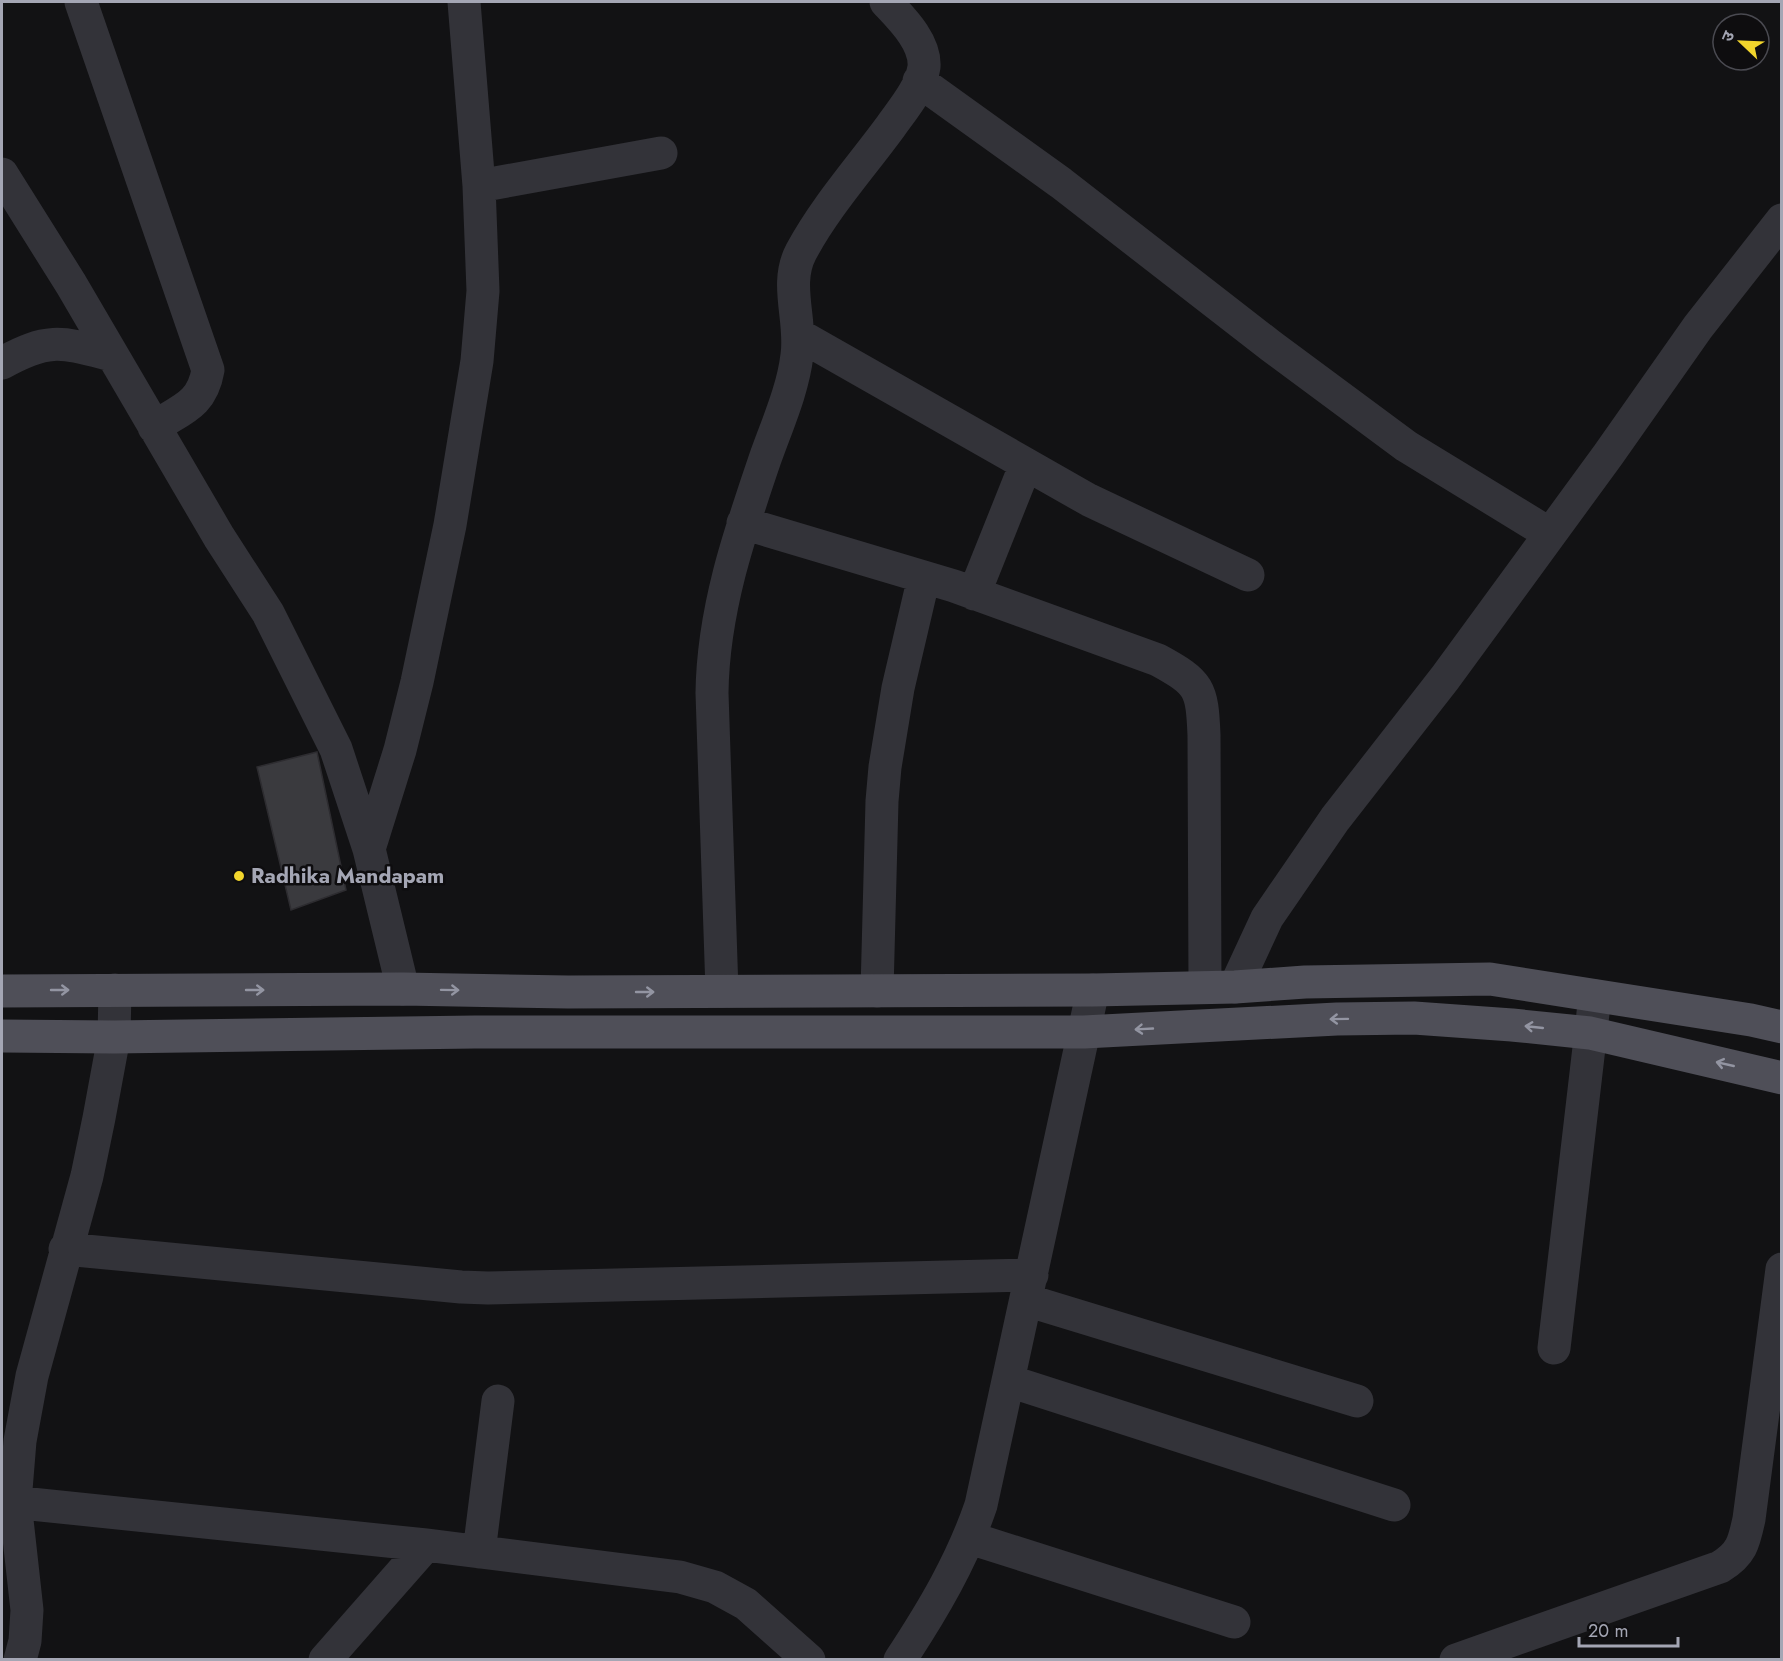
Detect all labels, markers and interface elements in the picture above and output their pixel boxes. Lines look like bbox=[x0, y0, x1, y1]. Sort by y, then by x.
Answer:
north arrow bbox=[1711, 12, 1771, 72]
text: उ bbox=[1715, 27, 1740, 45]
place label: Radhika Mandapam bbox=[251, 861, 444, 891]
marker: Radhika Mandapam bbox=[232, 869, 246, 883]
one-way arrow bbox=[49, 984, 69, 996]
one-way arrow bbox=[244, 984, 264, 996]
one-way arrow bbox=[439, 984, 459, 996]
one-way arrow bbox=[634, 986, 654, 998]
one-way arrow bbox=[1329, 1013, 1349, 1025]
one-way arrow bbox=[1524, 1021, 1544, 1032]
one-way arrow bbox=[1135, 1023, 1155, 1034]
one-way arrow bbox=[1715, 1058, 1734, 1070]
scale bar bbox=[1579, 1610, 1678, 1648]
text: 20 m bbox=[1588, 1618, 1628, 1644]

